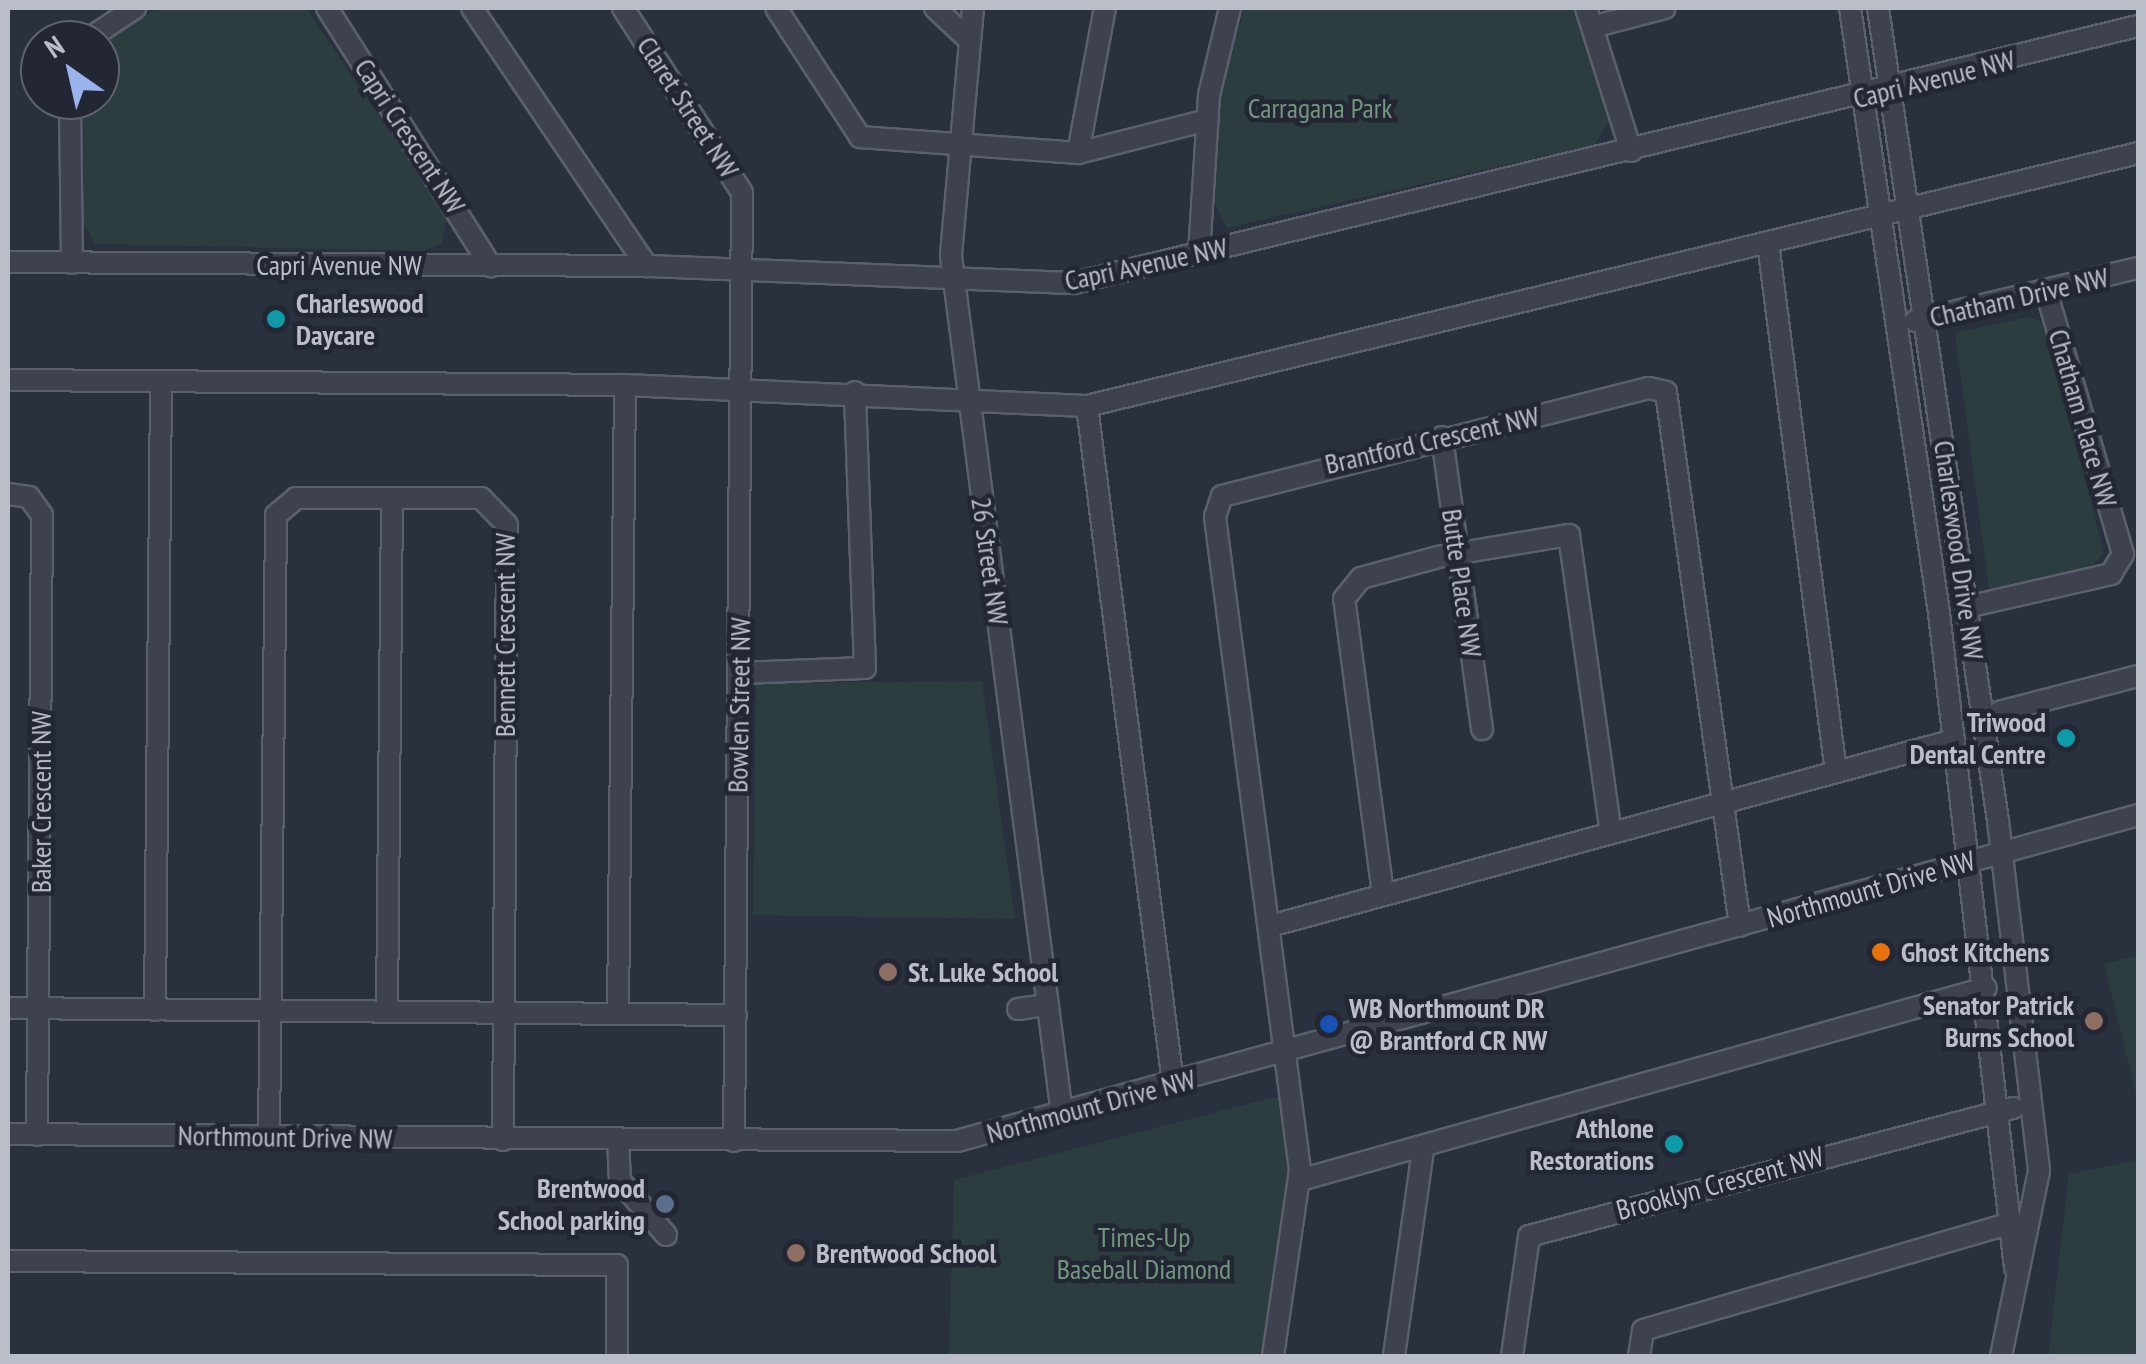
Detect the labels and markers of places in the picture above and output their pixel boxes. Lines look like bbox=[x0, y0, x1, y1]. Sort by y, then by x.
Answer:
place label: Charleswood Daycare bbox=[296, 286, 424, 352]
marker: Charleswood Daycare bbox=[265, 308, 287, 330]
place label: Triwood Dental Centre bbox=[1909, 705, 2046, 771]
marker: Triwood Dental Centre bbox=[2055, 727, 2077, 749]
place label: Ghost Kitchens bbox=[1901, 935, 2049, 969]
marker: Ghost Kitchens bbox=[1870, 941, 1892, 963]
place label: St. Luke School bbox=[908, 955, 1060, 989]
marker: St. Luke School bbox=[877, 961, 899, 983]
place label: Senator Patrick Burns School bbox=[1923, 988, 2074, 1054]
place label: WB Northmount DR @ Brantford CR NW bbox=[1349, 991, 1548, 1057]
marker: Senator Patrick Burns School bbox=[2083, 1010, 2105, 1032]
marker: WB Northmount DR @ Brantford CR NW bbox=[1318, 1013, 1340, 1035]
place label: Athlone Restorations bbox=[1530, 1111, 1654, 1177]
marker: Athlone Restorations bbox=[1663, 1133, 1685, 1155]
place label: Brentwood School parking bbox=[498, 1171, 645, 1237]
marker: Brentwood School parking bbox=[654, 1193, 676, 1215]
place label: Brentwood School bbox=[816, 1236, 996, 1270]
marker: Brentwood School bbox=[785, 1242, 807, 1264]

